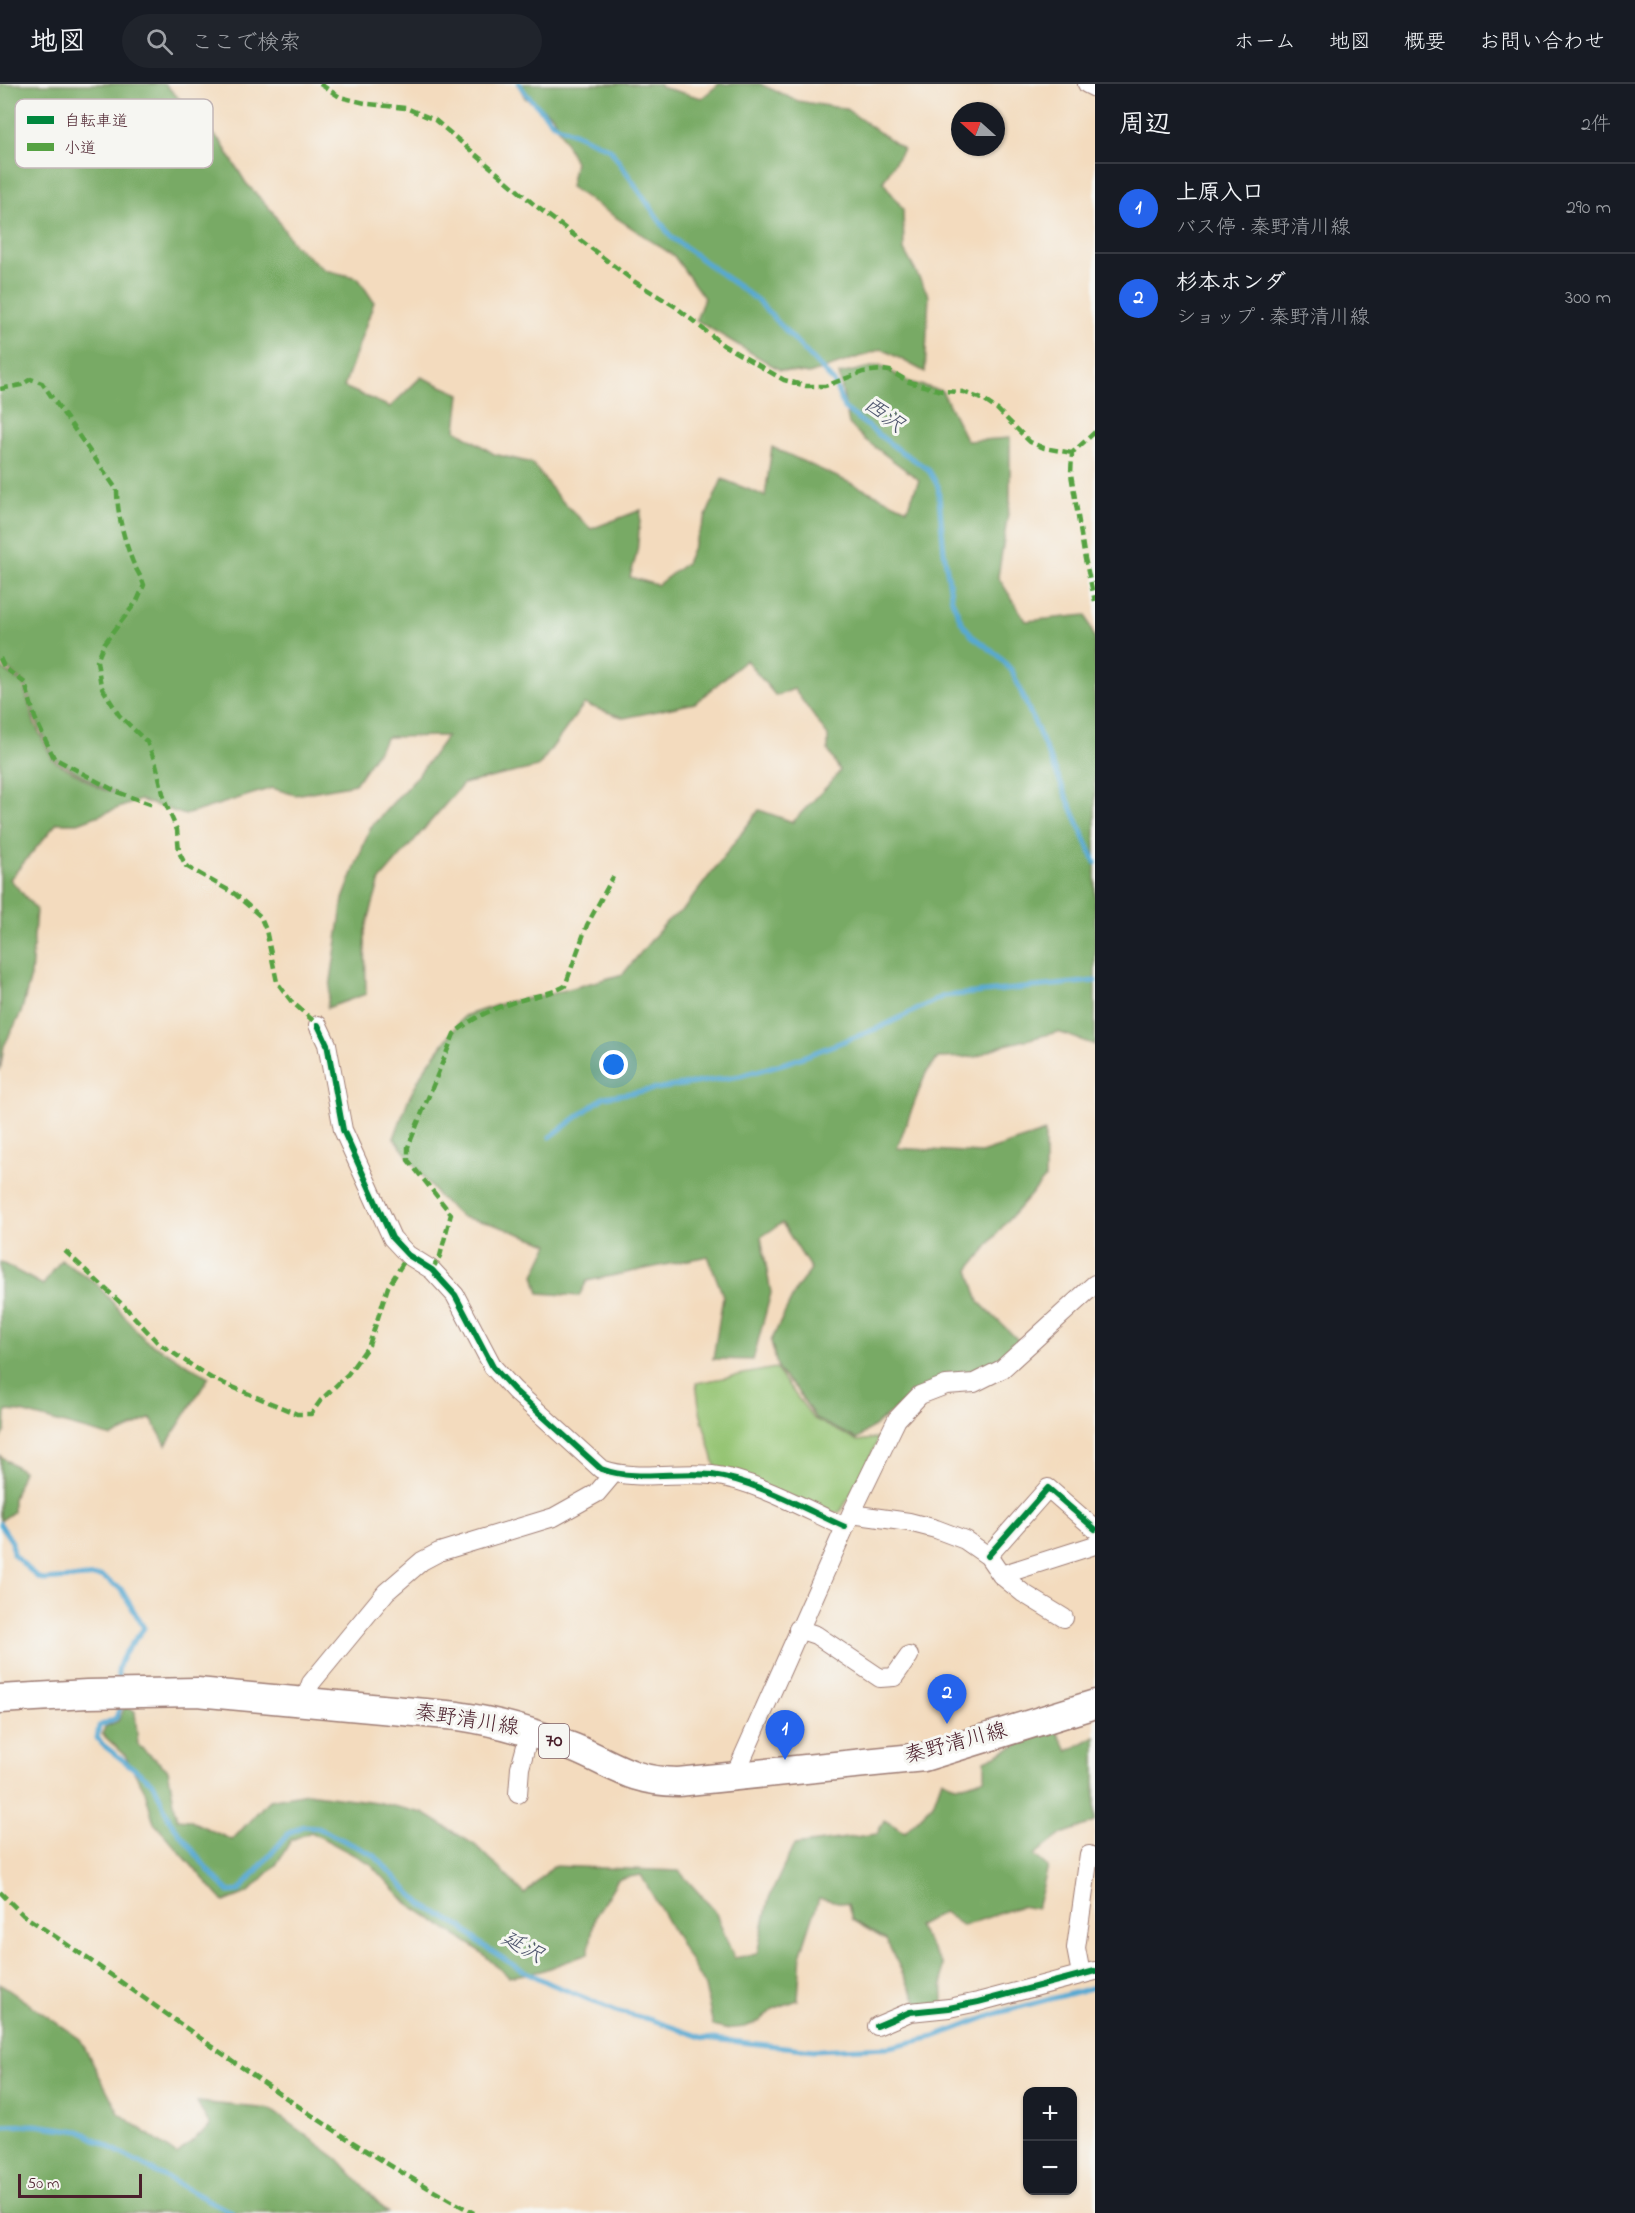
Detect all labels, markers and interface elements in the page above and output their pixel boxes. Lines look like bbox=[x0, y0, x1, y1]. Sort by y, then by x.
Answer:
search box bbox=[122, 14, 542, 68]
text: 地図 bbox=[30, 23, 86, 64]
icon: search bbox=[143, 25, 176, 58]
text: ここで検索 bbox=[191, 28, 301, 60]
text: ホーム bbox=[1234, 28, 1296, 58]
text: 地図 bbox=[1329, 28, 1371, 58]
text: 概要 bbox=[1404, 28, 1446, 58]
text: お問い合わせ bbox=[1479, 28, 1605, 58]
legend bbox=[15, 99, 213, 168]
north arrow bbox=[951, 102, 1005, 156]
text: 周辺 bbox=[1119, 107, 1171, 145]
text: 自転車道 bbox=[64, 110, 128, 134]
text: 2件 bbox=[1581, 111, 1611, 140]
text: 小道 bbox=[64, 137, 96, 161]
text: 上原入口 bbox=[1176, 178, 1264, 210]
text: 1 bbox=[1135, 194, 1142, 223]
text: 290 m bbox=[1566, 194, 1611, 223]
text: バス停 · 秦野清川線 bbox=[1176, 214, 1350, 243]
text: 杉本ホンダ bbox=[1176, 268, 1286, 300]
text: 2 bbox=[1134, 284, 1143, 313]
text: 300 m bbox=[1565, 284, 1611, 313]
text: ショップ · 秦野清川線 bbox=[1176, 304, 1369, 333]
water label: 西沢 bbox=[856, 390, 911, 442]
your location bbox=[599, 1050, 628, 1079]
pin: 2 bbox=[928, 1674, 966, 1724]
street label: 秦野清川線 bbox=[413, 1698, 521, 1744]
pin: 1 bbox=[766, 1710, 804, 1760]
street label: 秦野清川線 bbox=[901, 1716, 1011, 1772]
road number: 70 bbox=[539, 1724, 569, 1758]
water label: 延沢 bbox=[495, 1923, 550, 1973]
map controls bbox=[1023, 2087, 1077, 2195]
button: + bbox=[1023, 2087, 1077, 2141]
button: − bbox=[1023, 2141, 1077, 2195]
scale bar bbox=[18, 2171, 142, 2198]
text: 50 m bbox=[27, 2172, 59, 2196]

